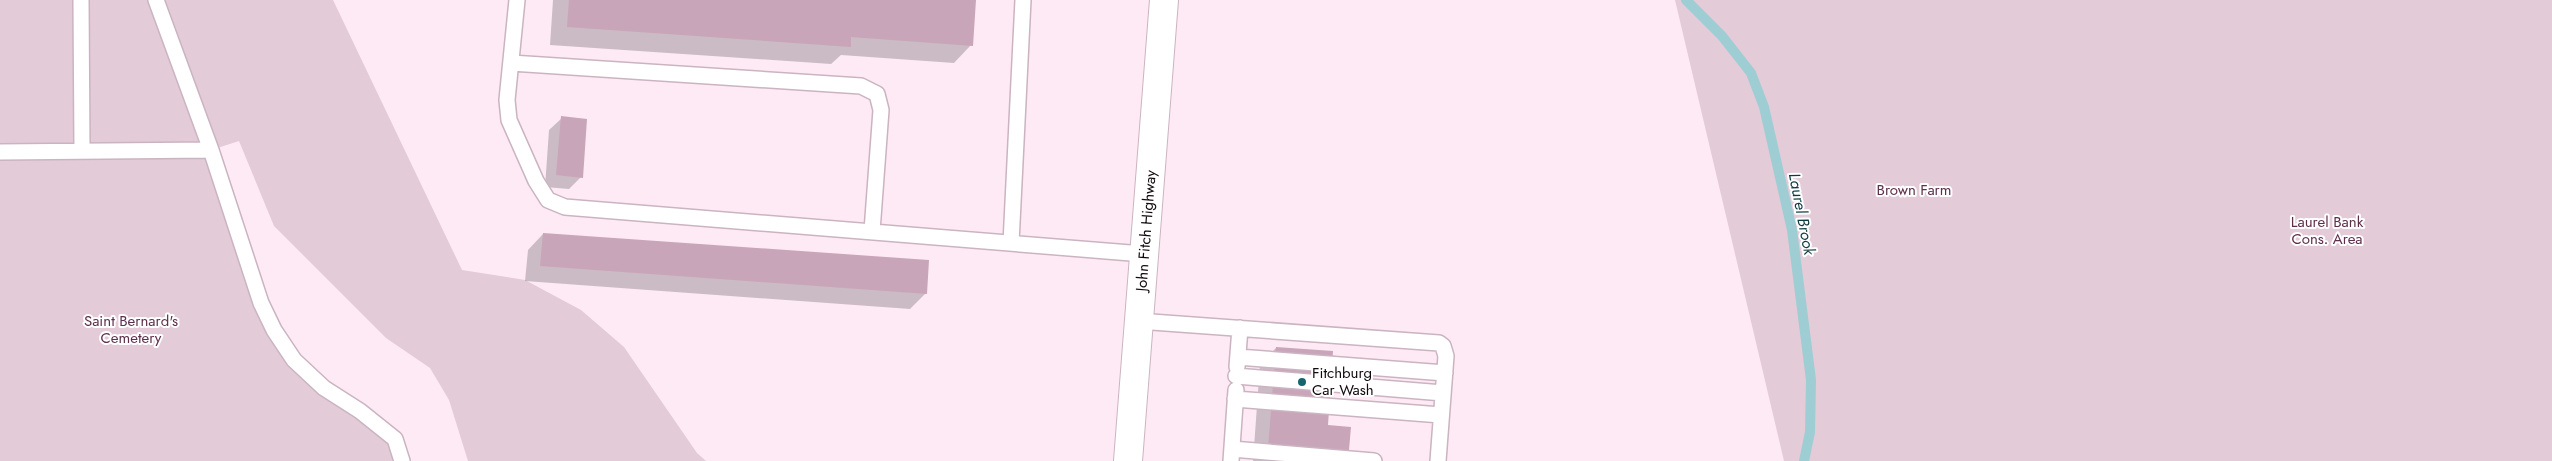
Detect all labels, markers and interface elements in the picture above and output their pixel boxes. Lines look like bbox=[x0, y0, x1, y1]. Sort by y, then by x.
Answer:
street label: John Fitch Highway bbox=[1130, 169, 1162, 294]
water label: Laurel Brook bbox=[1783, 171, 1821, 258]
park label: Brown Farm bbox=[1877, 179, 1951, 201]
park label: Laurel Bank Cons. Area bbox=[2291, 211, 2364, 250]
park label: Saint Bernard's Cemetery bbox=[84, 310, 178, 349]
place label: Fitchburg Car Wash bbox=[1312, 362, 1374, 401]
marker: Fitchburg Car Wash bbox=[1296, 376, 1308, 388]

